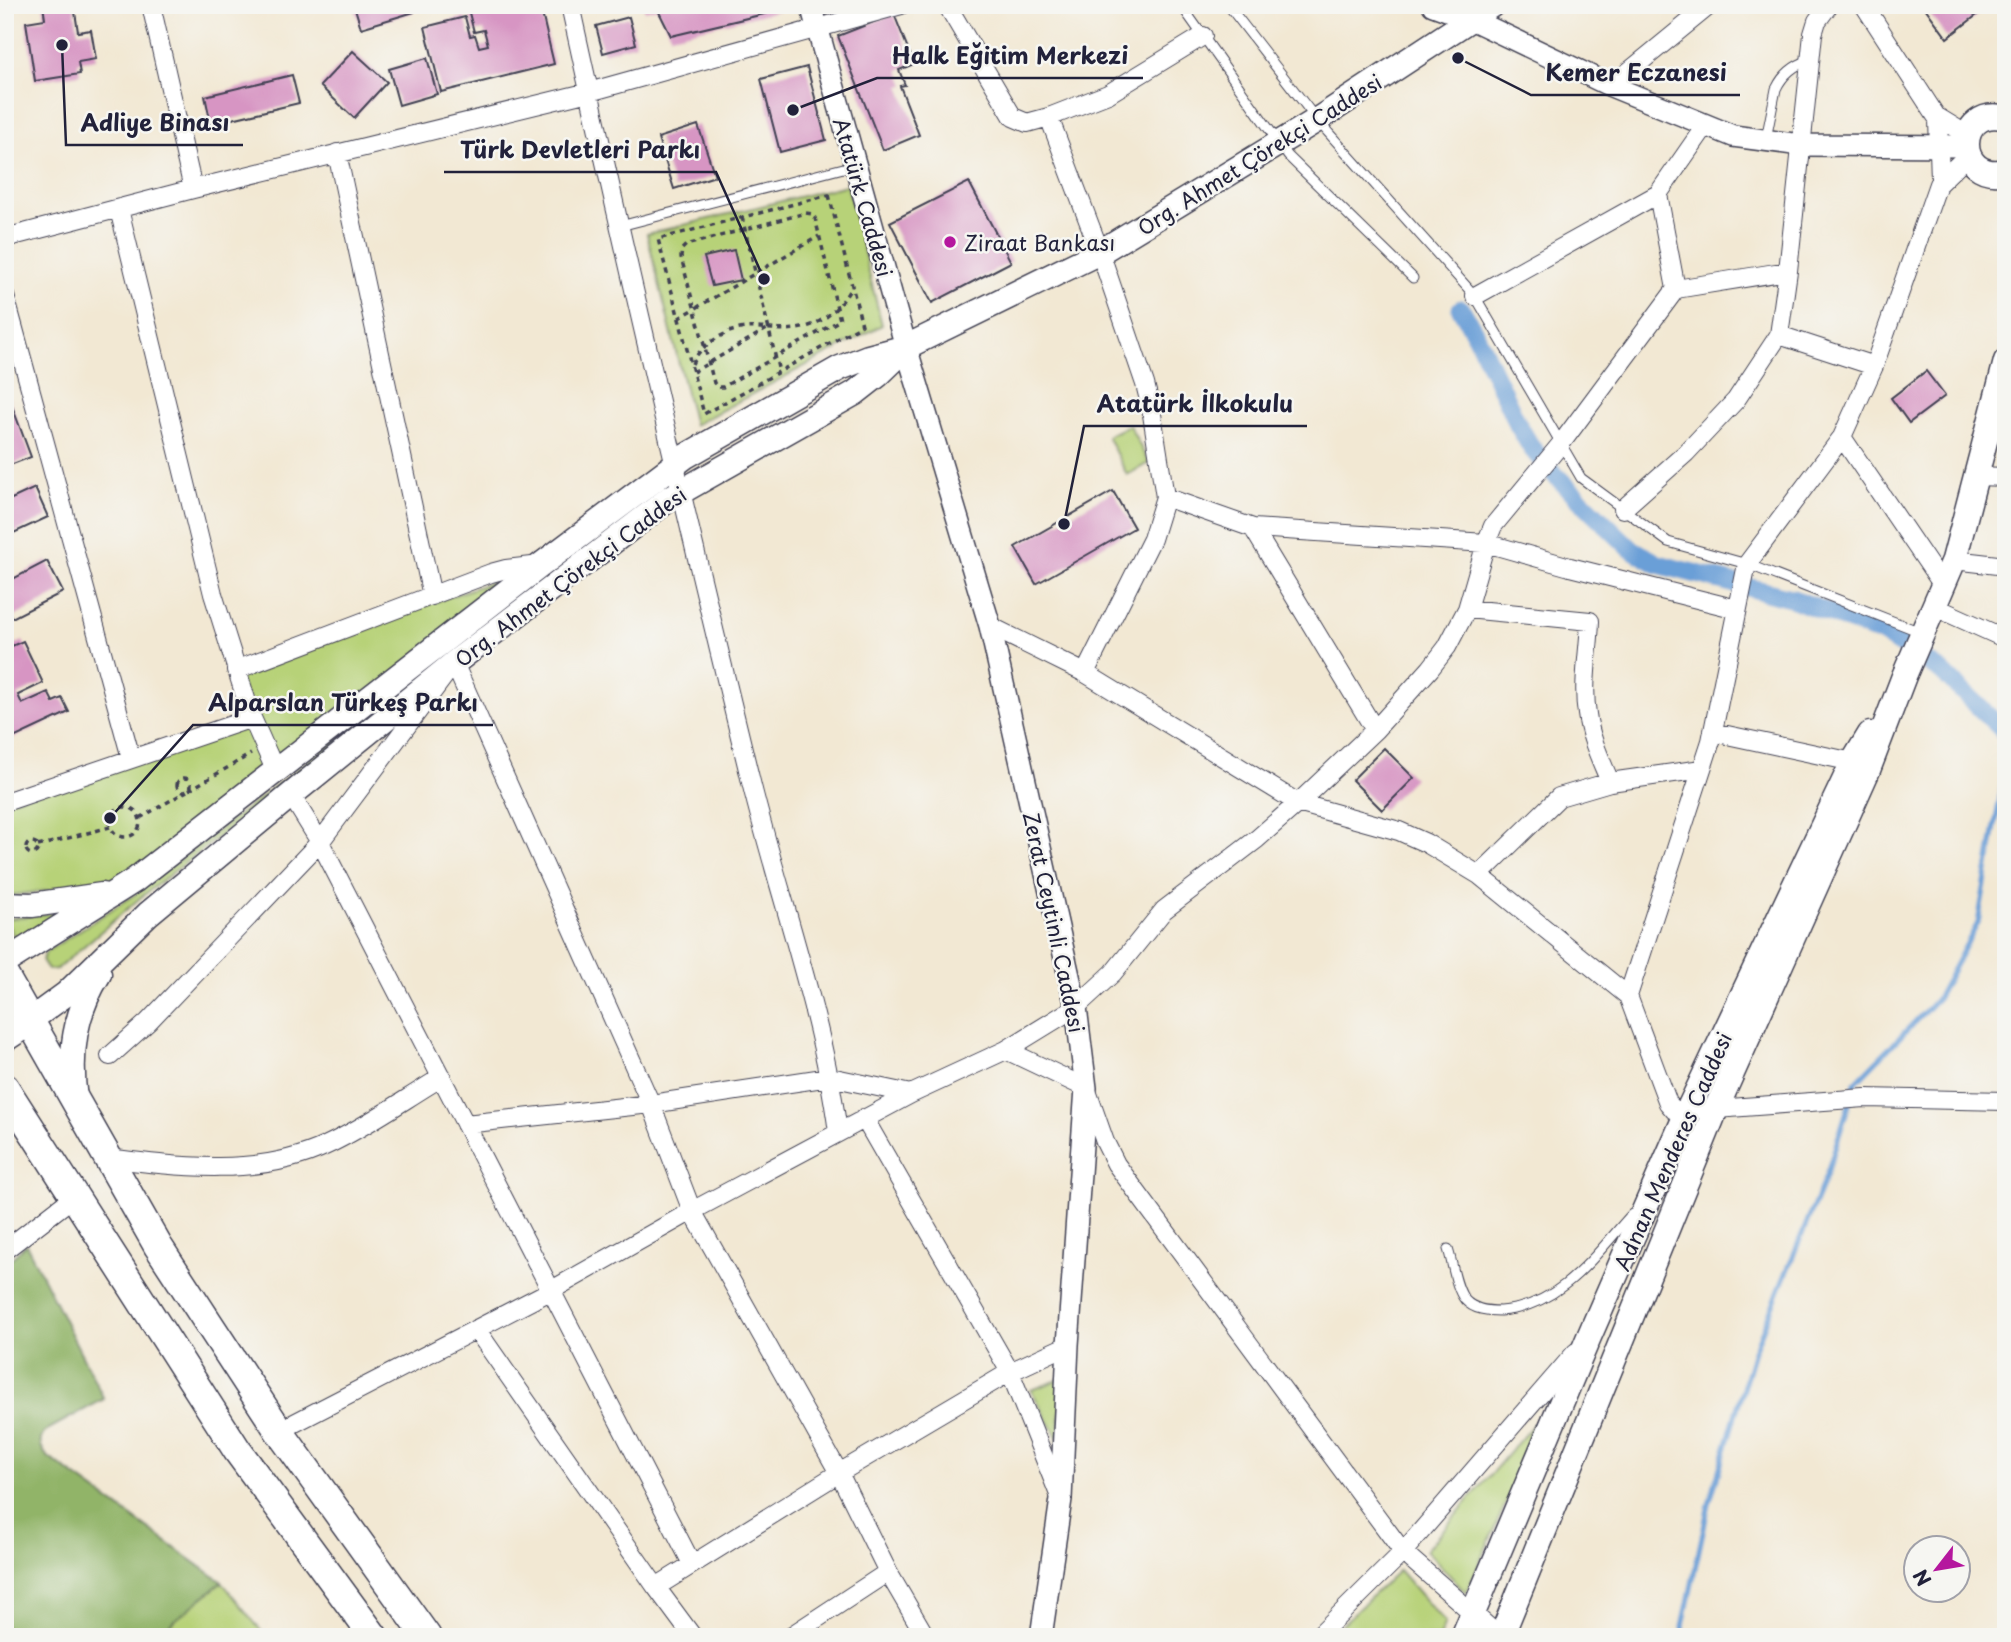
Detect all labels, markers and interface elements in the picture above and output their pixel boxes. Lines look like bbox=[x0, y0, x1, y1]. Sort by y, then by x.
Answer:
callout: Halk Eğitim Merkezi bbox=[877, 34, 1143, 78]
text: Halk Eğitim Merkezi bbox=[892, 37, 1128, 72]
callout: Kemer Eczanesi bbox=[1531, 51, 1740, 95]
text: Kemer Eczanesi bbox=[1545, 54, 1727, 89]
street label: Org. Ahmet Çörekçi Caddesi bbox=[1130, 65, 1388, 243]
callout: Adliye Binası bbox=[66, 101, 243, 145]
text: Adliye Binası bbox=[81, 104, 229, 139]
street label: Atatürk Caddesi bbox=[826, 114, 902, 280]
callout: Türk Devletleri Parkı bbox=[444, 128, 716, 172]
text: Türk Devletleri Parkı bbox=[460, 131, 700, 166]
place label: Ziraat Bankası bbox=[964, 226, 1115, 258]
marker: Ziraat Bankası bbox=[942, 234, 958, 250]
callout: Atatürk İlkokulu bbox=[1084, 382, 1307, 426]
text: Atatürk İlkokulu bbox=[1097, 385, 1293, 420]
street label: Org. Ahmet Çörekçi Caddesi bbox=[447, 478, 693, 674]
callout: Alparslan Türkeş Parkı bbox=[193, 681, 493, 725]
text: Alparslan Türkeş Parkı bbox=[208, 684, 478, 719]
street label: Zerat Ceytinli Caddesi bbox=[1016, 809, 1094, 1035]
street label: Adnan Menderes Caddesi bbox=[1605, 1027, 1739, 1275]
north arrow bbox=[1902, 1534, 1972, 1604]
text: N bbox=[1906, 1565, 1937, 1592]

